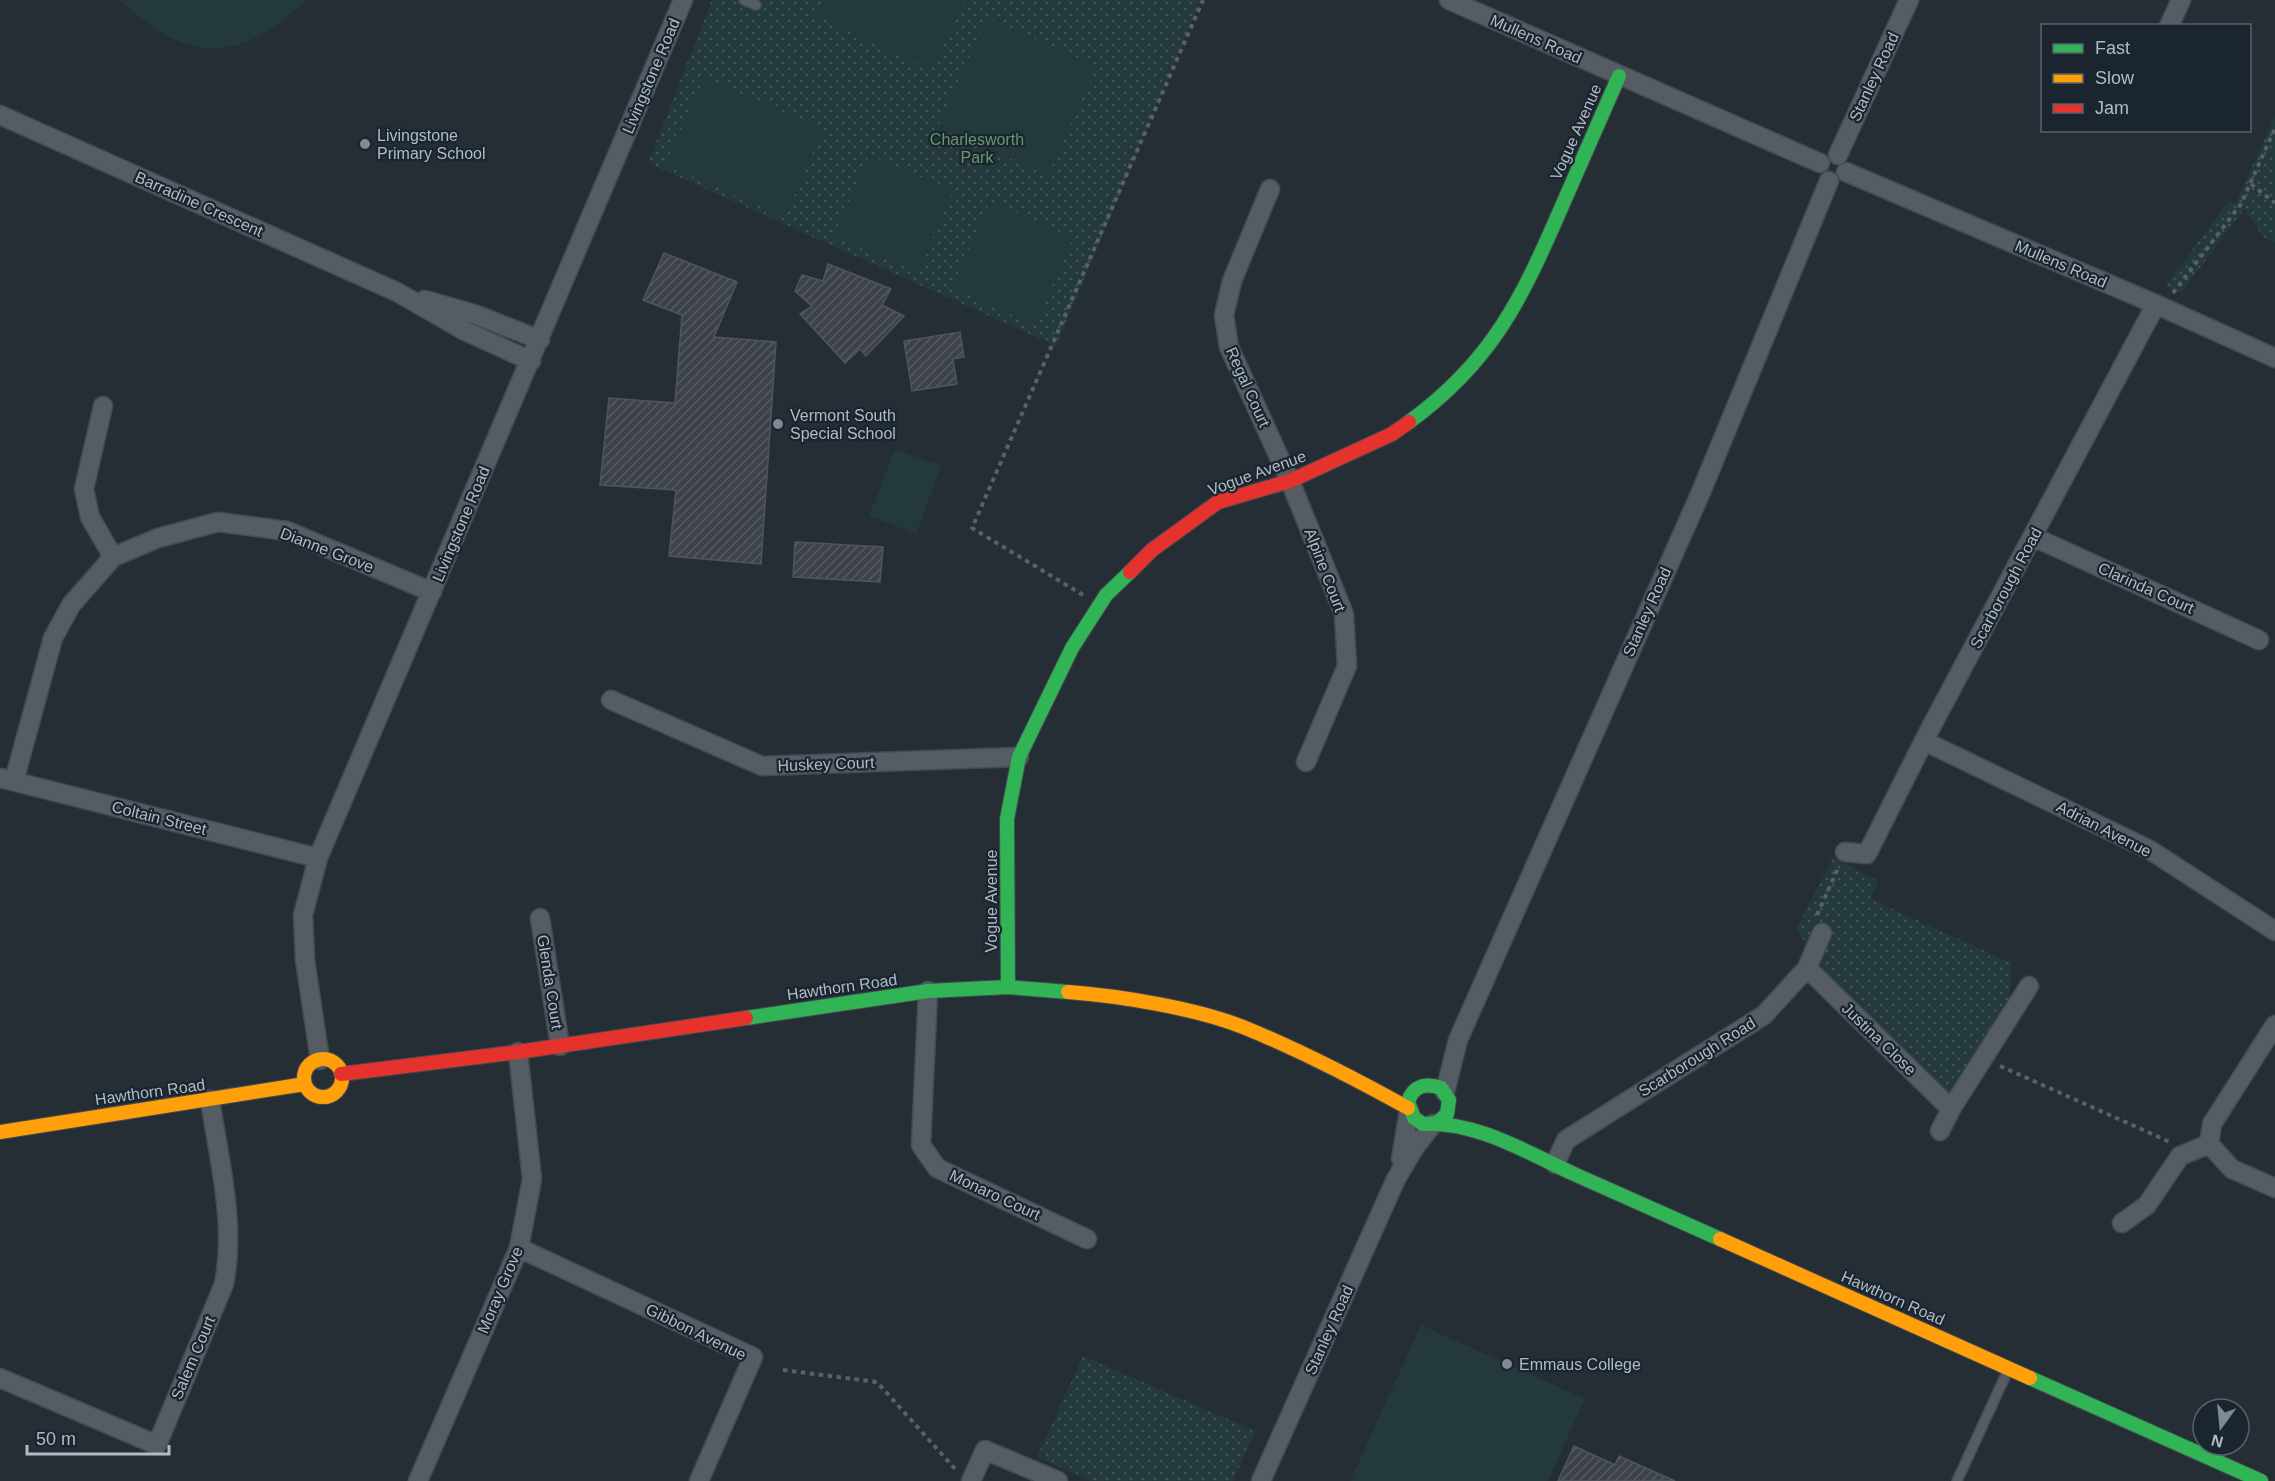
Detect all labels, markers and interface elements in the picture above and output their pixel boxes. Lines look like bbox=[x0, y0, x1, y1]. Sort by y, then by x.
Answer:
street label: Mullens Road bbox=[1488, 11, 1584, 67]
street label: Livingstone Road bbox=[619, 16, 683, 136]
legend bbox=[2041, 24, 2251, 132]
street label: Stanley Road bbox=[1846, 30, 1902, 124]
text: Fast bbox=[2095, 38, 2130, 58]
text: Slow bbox=[2095, 68, 2135, 88]
street label: Vogue Avenue bbox=[1547, 81, 1605, 182]
text: Jam bbox=[2095, 98, 2129, 118]
place label: Livingstone Primary School bbox=[377, 127, 485, 162]
park label: Charlesworth Park bbox=[930, 131, 1024, 166]
marker: Livingstone Primary School bbox=[358, 137, 372, 151]
street label: Barradine Crescent bbox=[133, 168, 266, 240]
street label: Mullens Road bbox=[2013, 237, 2109, 291]
street label: Regal Court bbox=[1223, 345, 1273, 430]
place label: Vermont South Special School bbox=[790, 407, 896, 442]
marker: Vermont South Special School bbox=[771, 417, 785, 431]
street label: Vogue Avenue bbox=[1206, 447, 1308, 499]
street label: Livingstone Road bbox=[429, 464, 493, 584]
street label: Dianne Grove bbox=[278, 524, 376, 576]
street label: Scarborough Road bbox=[1967, 525, 2045, 651]
street label: Alpine Court bbox=[1301, 526, 1349, 615]
street label: Clarinda Court bbox=[2095, 559, 2197, 617]
street label: Stanley Road bbox=[1620, 565, 1674, 659]
street label: Huskey Court bbox=[777, 754, 875, 774]
street label: Coltain Street bbox=[110, 798, 209, 838]
street label: Adrian Avenue bbox=[2054, 798, 2154, 860]
street label: Vogue Avenue bbox=[983, 849, 1000, 952]
street label: Glenda Court bbox=[534, 934, 566, 1031]
street label: Hawthorn Road bbox=[786, 971, 898, 1003]
street label: Justina Close bbox=[1839, 1000, 1920, 1079]
street label: Scarborough Road bbox=[1636, 1014, 1758, 1100]
street label: Hawthorn Road bbox=[94, 1076, 206, 1108]
street label: Monaro Court bbox=[947, 1167, 1043, 1224]
street label: Moray Grove bbox=[474, 1244, 526, 1336]
street label: Hawthorn Road bbox=[1839, 1268, 1947, 1328]
street label: Stanley Road bbox=[1302, 1283, 1356, 1377]
street label: Gibbon Avenue bbox=[643, 1300, 749, 1364]
street label: Salem Court bbox=[168, 1313, 218, 1402]
place label: Emmaus College bbox=[1519, 1356, 1641, 1373]
marker: Emmaus College bbox=[1500, 1357, 1514, 1371]
north arrow bbox=[2191, 1397, 2251, 1457]
scale bar bbox=[27, 1418, 170, 1456]
text: 50 m bbox=[36, 1429, 76, 1449]
text: N bbox=[2209, 1431, 2225, 1451]

